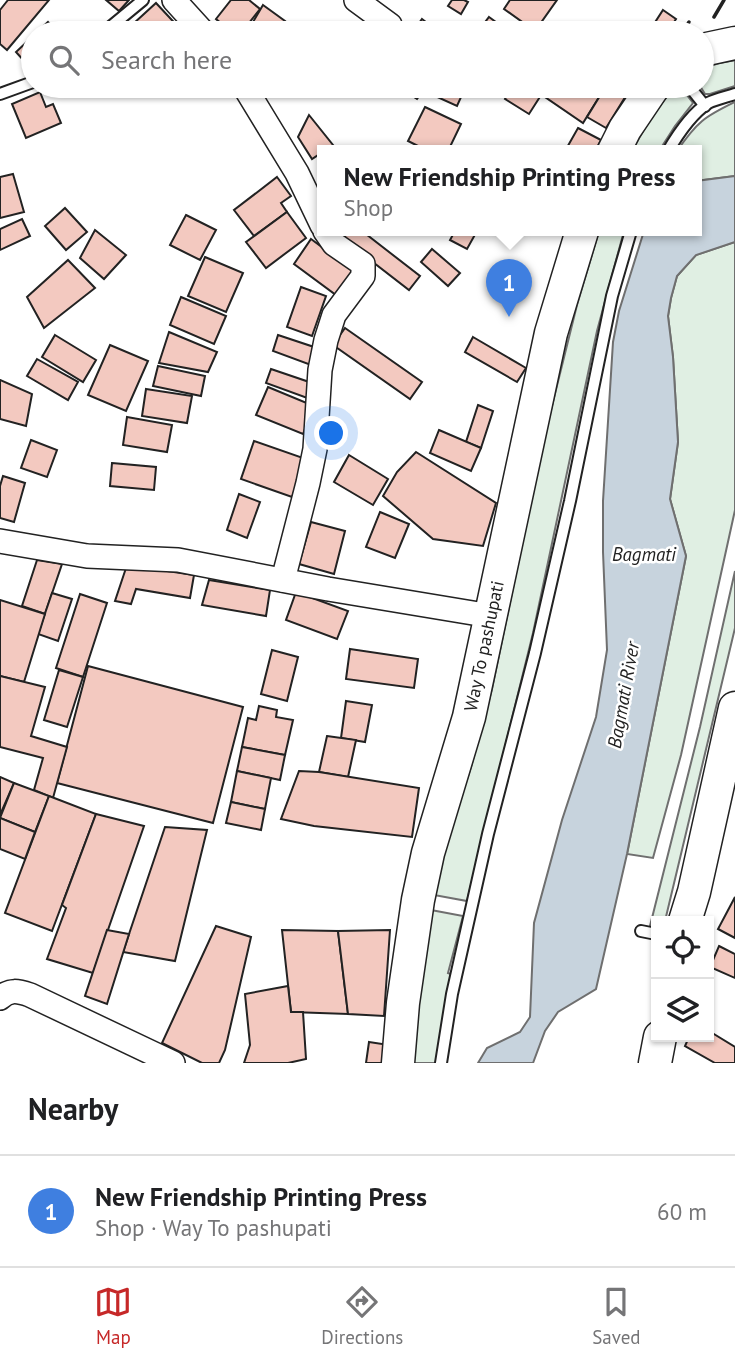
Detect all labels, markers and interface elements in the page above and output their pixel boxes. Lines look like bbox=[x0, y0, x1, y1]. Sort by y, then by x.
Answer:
search box bbox=[21, 21, 714, 98]
icon: search bbox=[45, 41, 83, 79]
text: Search here bbox=[101, 43, 232, 76]
popup bbox=[317, 145, 702, 236]
text: New Friendship Printing Press bbox=[344, 160, 675, 193]
text: Shop bbox=[344, 193, 393, 222]
pin: 1 bbox=[486, 259, 532, 317]
your location bbox=[314, 416, 348, 450]
water label: Bagmati bbox=[612, 542, 677, 566]
street label: Way To pashupati bbox=[459, 579, 509, 713]
water label: Bagmati River bbox=[602, 638, 644, 750]
map controls bbox=[651, 916, 714, 1042]
button: locate bbox=[651, 916, 714, 979]
button: layers bbox=[651, 979, 714, 1042]
text: Nearby bbox=[28, 1089, 118, 1128]
text: New Friendship Printing Press bbox=[95, 1180, 427, 1213]
text: 1 bbox=[44, 1197, 58, 1226]
text: 60 m bbox=[657, 1197, 707, 1226]
text: Shop · Way To pashupati bbox=[95, 1213, 332, 1242]
tab: Map bbox=[94, 1283, 132, 1349]
tab: Directions bbox=[321, 1283, 403, 1349]
tab: Saved bbox=[592, 1283, 641, 1349]

